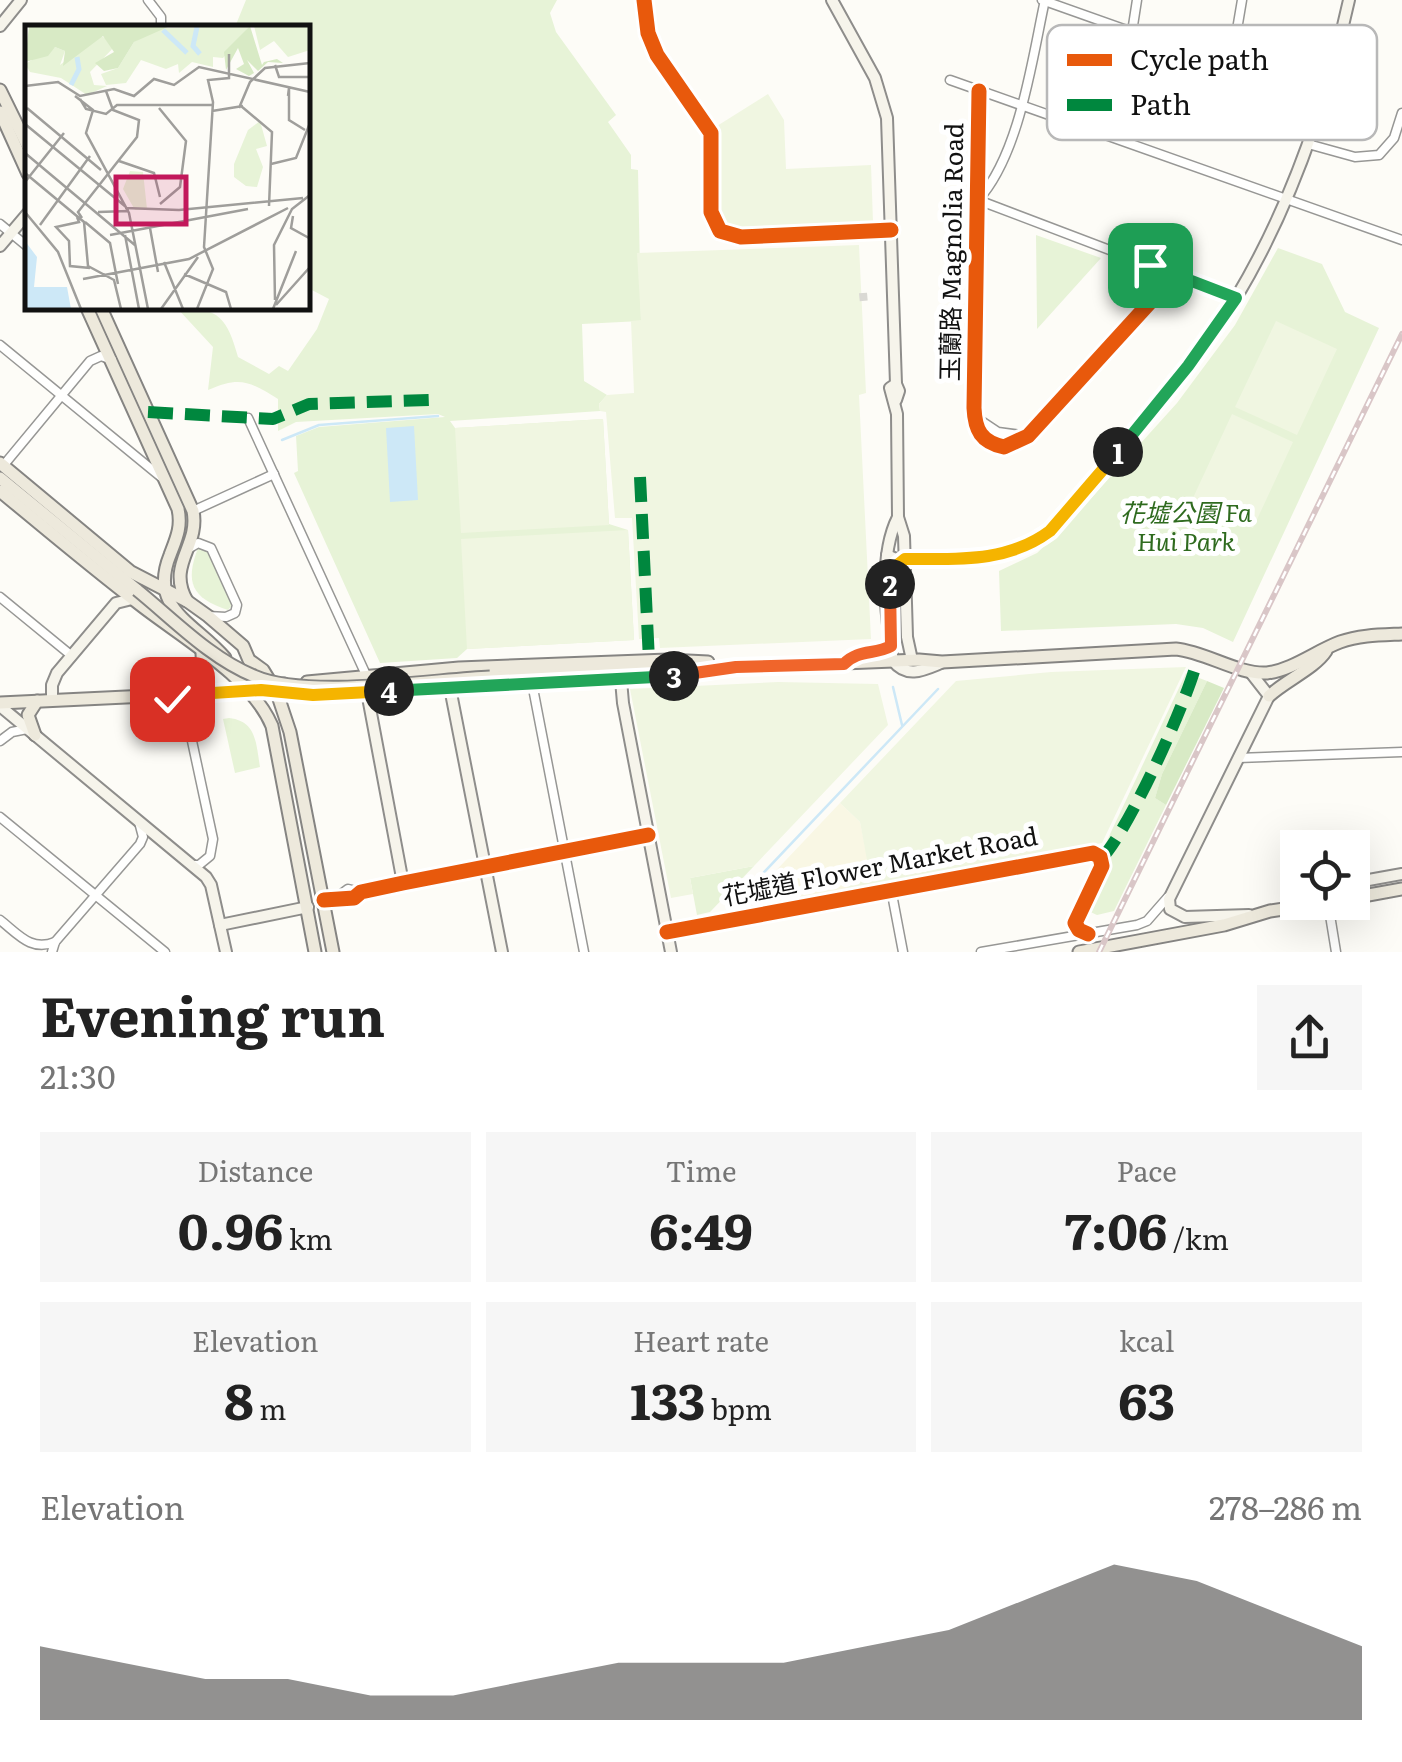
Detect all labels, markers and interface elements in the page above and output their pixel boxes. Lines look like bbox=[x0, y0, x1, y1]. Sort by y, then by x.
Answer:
inset map bbox=[25, 25, 310, 310]
legend bbox=[1047, 25, 1377, 140]
text: Cycle path bbox=[1130, 37, 1269, 79]
text: Path bbox=[1130, 82, 1191, 124]
street label: 玉蘭路 Magnolia Road bbox=[930, 122, 971, 382]
pin bbox=[1108, 223, 1193, 308]
icon: arrive bbox=[1123, 238, 1178, 293]
pin: 1 bbox=[1093, 427, 1143, 477]
text: 1 bbox=[1112, 431, 1124, 473]
park label: 花墟公園 Fa Hui Park bbox=[1120, 493, 1253, 559]
pin: 2 bbox=[865, 559, 915, 609]
text: 2 bbox=[882, 563, 898, 605]
pin: 3 bbox=[649, 651, 699, 701]
text: 3 bbox=[666, 655, 682, 697]
pin bbox=[130, 657, 215, 742]
pin: 4 bbox=[364, 666, 414, 716]
text: 4 bbox=[381, 670, 397, 712]
icon: check bbox=[145, 672, 200, 727]
street label: 花墟道 Flower Market Road bbox=[719, 816, 1041, 913]
map controls bbox=[1280, 830, 1370, 920]
button: locate bbox=[1280, 830, 1370, 920]
text: Evening run bbox=[40, 972, 385, 1054]
button: share bbox=[1257, 985, 1362, 1090]
text: 21:30 bbox=[40, 1051, 115, 1099]
text: Distance bbox=[197, 1149, 313, 1191]
text: Time bbox=[665, 1149, 737, 1191]
text: Pace bbox=[1117, 1149, 1177, 1191]
text: 0.96 bbox=[178, 1191, 283, 1265]
text: 6:49 bbox=[649, 1191, 753, 1265]
text: 7:06 bbox=[1064, 1191, 1167, 1265]
text: km bbox=[283, 1217, 333, 1259]
text: /km bbox=[1167, 1217, 1229, 1259]
text: Elevation bbox=[192, 1319, 319, 1361]
text: Heart rate bbox=[633, 1319, 769, 1361]
text: kcal bbox=[1119, 1319, 1174, 1361]
text: 8 bbox=[224, 1361, 254, 1435]
text: 133 bbox=[630, 1361, 706, 1435]
text: 63 bbox=[1118, 1361, 1175, 1435]
text: m bbox=[254, 1387, 286, 1429]
text: bpm bbox=[706, 1387, 772, 1429]
text: Elevation bbox=[40, 1482, 185, 1530]
text: 278–286 m bbox=[1209, 1482, 1362, 1530]

